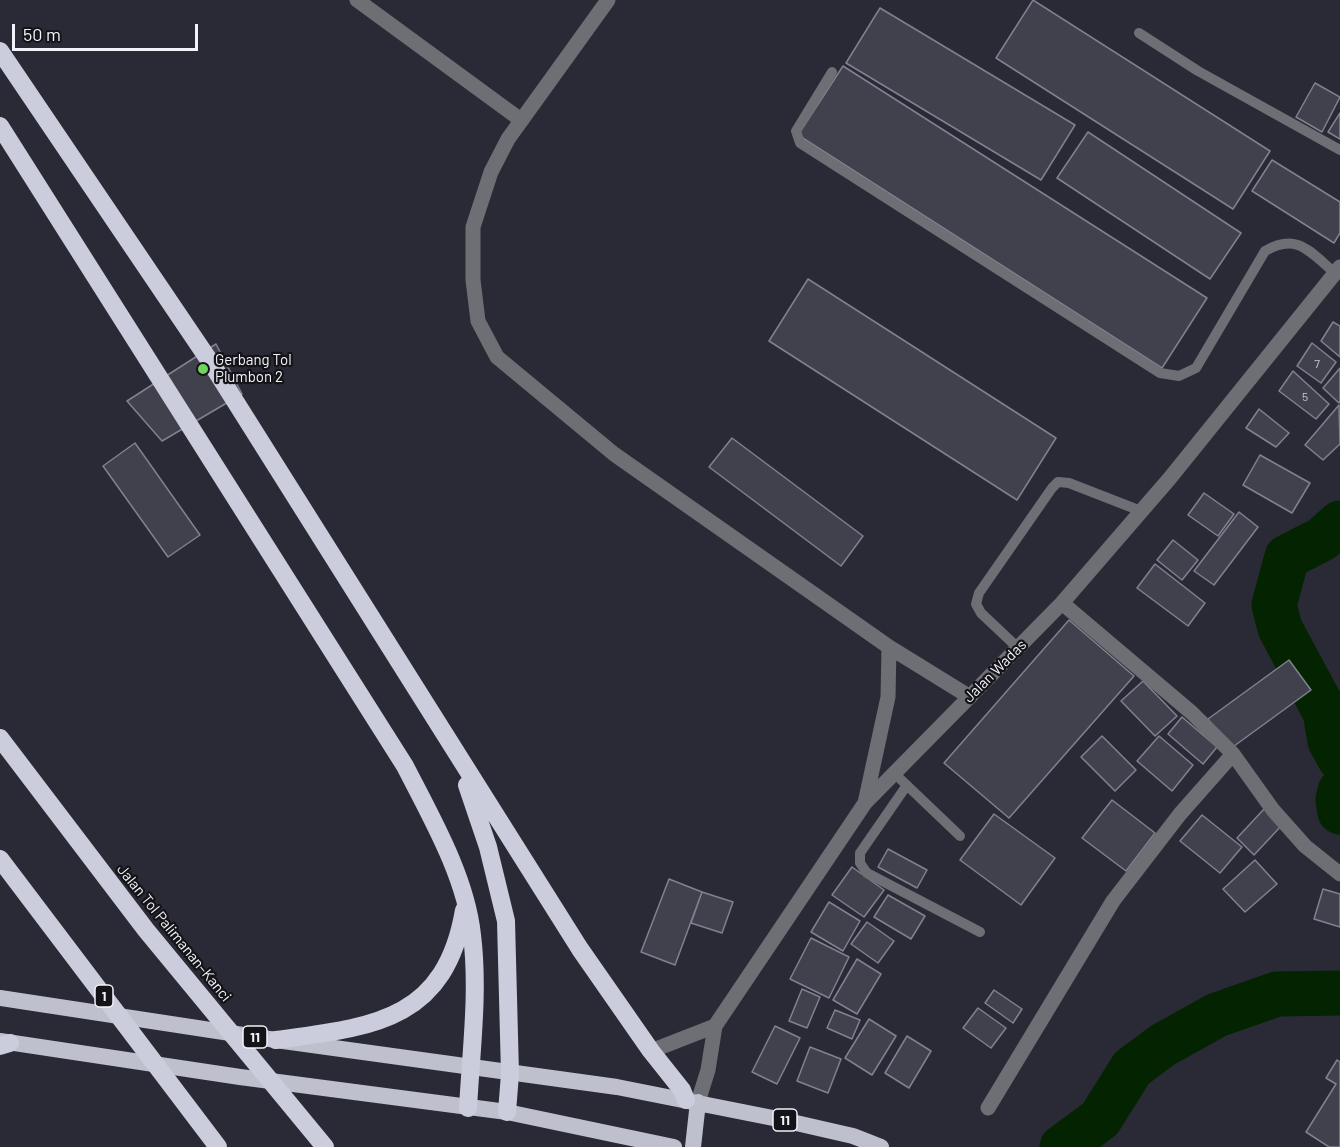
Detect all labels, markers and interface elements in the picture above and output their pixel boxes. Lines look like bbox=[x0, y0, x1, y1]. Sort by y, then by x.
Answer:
scale bar bbox=[15, 12, 201, 50]
text: 50 m bbox=[23, 23, 61, 45]
place label: Gerbang Tol Plumbon 2 bbox=[215, 351, 292, 386]
house number: 7 bbox=[1314, 357, 1320, 371]
marker: Gerbang Tol Plumbon 2 bbox=[196, 362, 210, 376]
house number: 5 bbox=[1302, 390, 1308, 404]
street label: Jalan Wadas bbox=[960, 636, 1030, 706]
street label: Jalan Tol Palimanan–Kanci bbox=[113, 861, 235, 1005]
road number: 1 bbox=[95, 985, 113, 1007]
road number: 11 bbox=[243, 1026, 267, 1048]
road number: 11 bbox=[773, 1109, 797, 1131]

